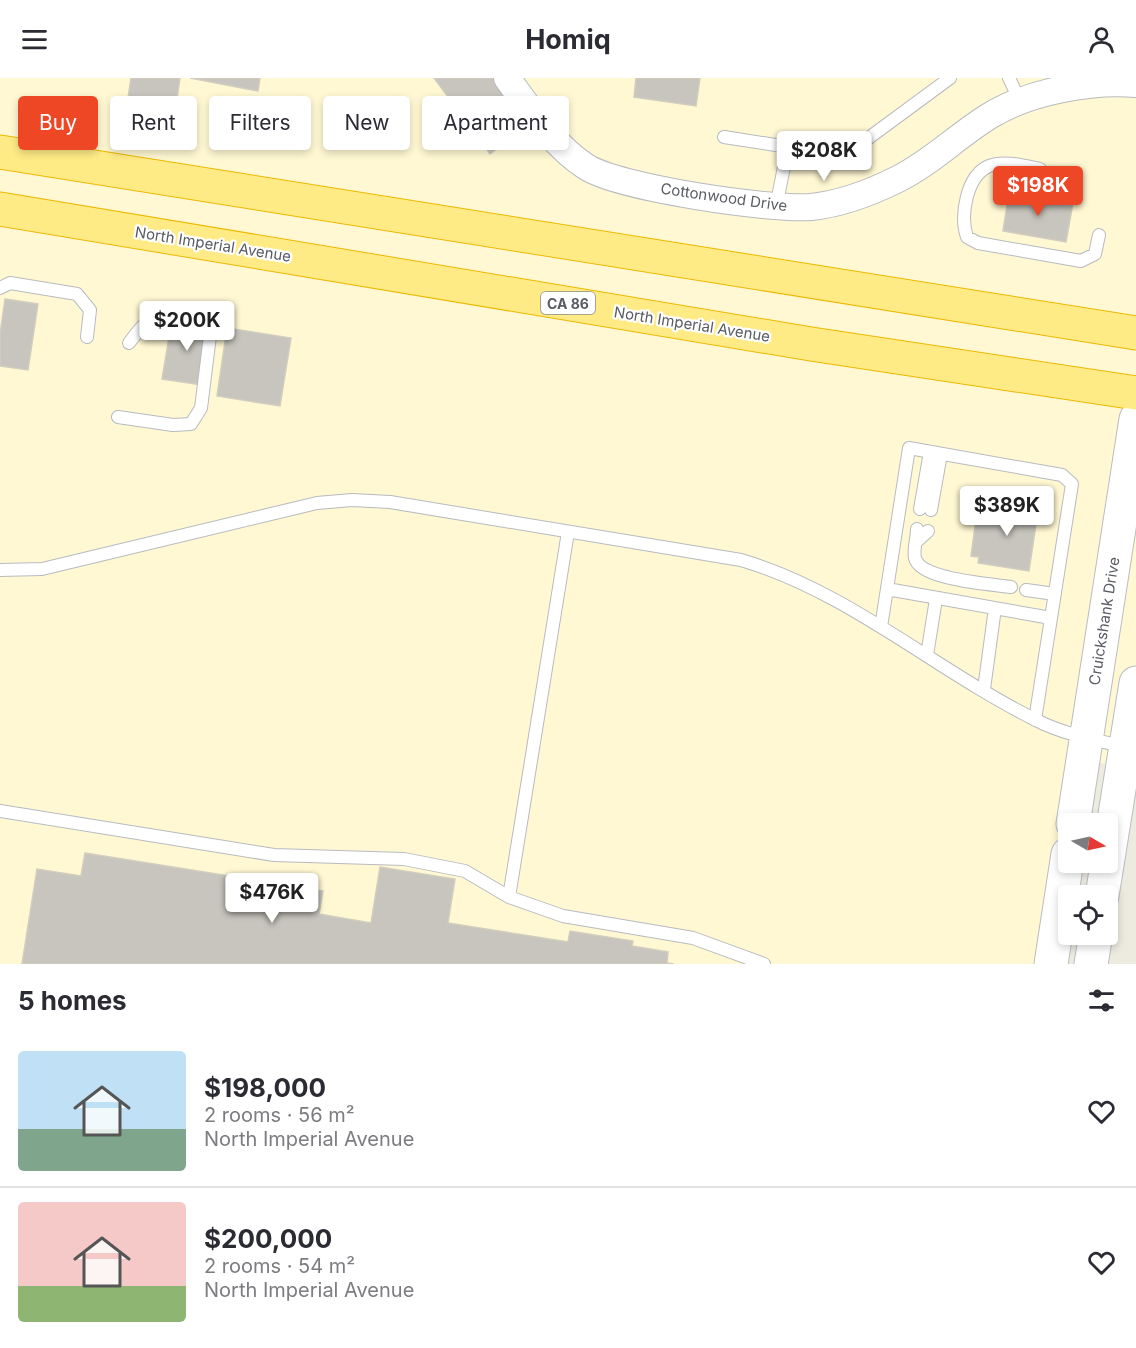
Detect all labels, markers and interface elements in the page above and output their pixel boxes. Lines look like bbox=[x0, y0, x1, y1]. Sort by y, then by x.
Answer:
icon: menu bbox=[18, 23, 51, 56]
text: Homiq bbox=[525, 23, 611, 56]
icon: person bbox=[1085, 23, 1118, 56]
chip: Buy bbox=[18, 96, 98, 150]
chip: Rent bbox=[110, 96, 197, 150]
chip: Filters bbox=[209, 96, 311, 150]
chip: New bbox=[323, 96, 410, 150]
chip: Apartment bbox=[422, 96, 569, 150]
pin: $208K bbox=[782, 131, 866, 182]
text: $208K bbox=[791, 138, 857, 162]
pin: $198K bbox=[996, 166, 1080, 217]
text: $198K bbox=[1007, 173, 1069, 197]
street label: Cottonwood Drive bbox=[659, 179, 789, 215]
street label: North Imperial Avenue bbox=[134, 222, 292, 266]
road number: CA 86 bbox=[541, 292, 595, 314]
pin: $200K bbox=[145, 301, 229, 352]
street label: North Imperial Avenue bbox=[613, 302, 771, 346]
text: $200K bbox=[153, 308, 221, 332]
pin: $389K bbox=[965, 486, 1049, 537]
text: $389K bbox=[974, 493, 1040, 517]
street label: Cruickshank Drive bbox=[1084, 555, 1124, 687]
north arrow bbox=[1058, 813, 1118, 873]
map controls bbox=[1058, 813, 1118, 945]
pin: $476K bbox=[230, 873, 314, 924]
text: $476K bbox=[239, 880, 305, 904]
button: locate bbox=[1058, 885, 1118, 945]
icon: filters bbox=[1085, 984, 1118, 1017]
text: 5 homes bbox=[18, 985, 127, 1016]
text: $198,000 bbox=[204, 1072, 326, 1103]
icon: home bbox=[66, 1075, 138, 1147]
icon: heart bbox=[1085, 1095, 1118, 1128]
text: 2 rooms · 56 m² bbox=[204, 1103, 355, 1127]
text: North Imperial Avenue bbox=[204, 1127, 414, 1151]
text: $200,000 bbox=[204, 1223, 332, 1254]
icon: home bbox=[66, 1226, 138, 1298]
icon: heart bbox=[1085, 1246, 1118, 1279]
text: 2 rooms · 54 m² bbox=[204, 1254, 355, 1278]
text: North Imperial Avenue bbox=[204, 1278, 414, 1302]

